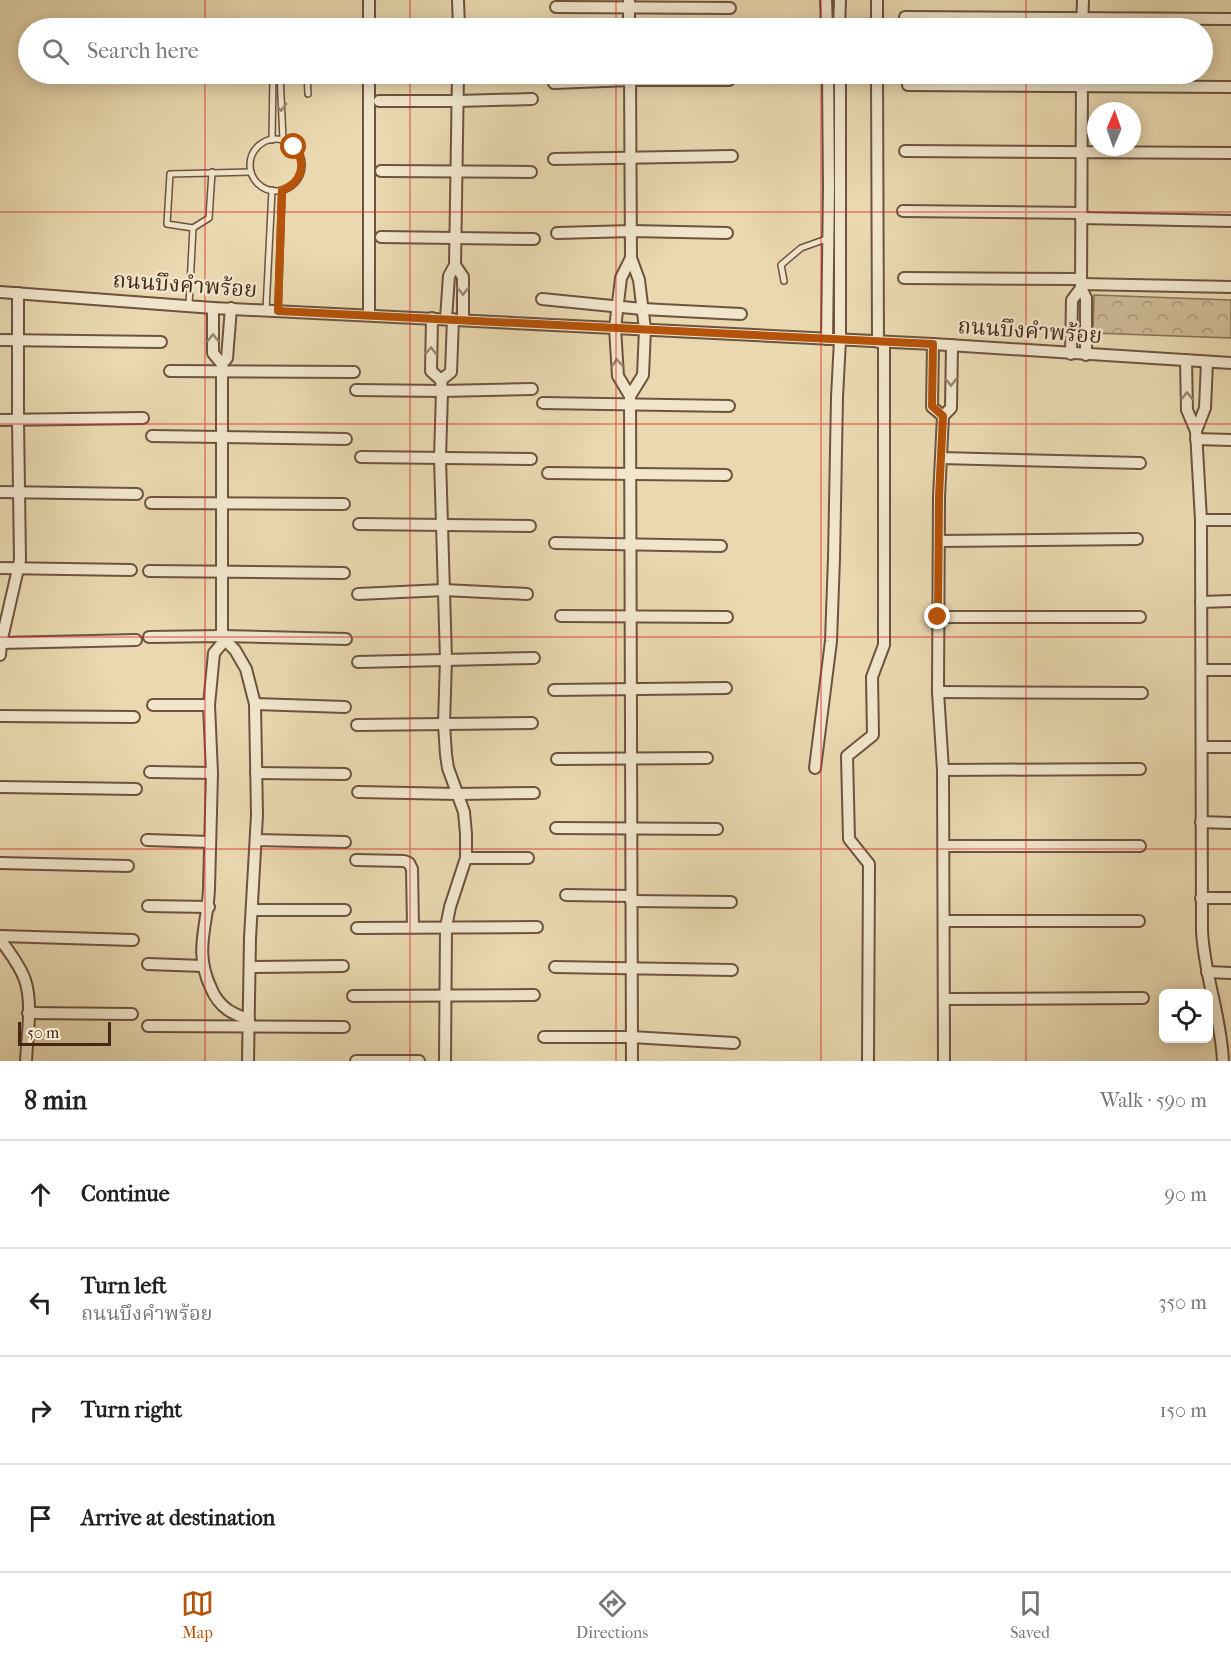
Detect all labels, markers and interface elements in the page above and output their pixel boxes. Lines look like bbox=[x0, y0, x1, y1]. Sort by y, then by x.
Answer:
search box bbox=[18, 18, 1213, 84]
icon: search bbox=[39, 35, 72, 68]
text: Search here bbox=[87, 38, 199, 64]
one-way arrow bbox=[275, 102, 288, 111]
north arrow bbox=[1087, 102, 1141, 156]
route start bbox=[280, 133, 306, 159]
street label: ถนนบึงคำพร้อย bbox=[112, 267, 258, 303]
one-way arrow bbox=[457, 286, 470, 295]
street label: ถนนบึงคำพร้อย bbox=[957, 313, 1103, 349]
one-way arrow bbox=[207, 333, 219, 342]
one-way arrow bbox=[425, 347, 438, 356]
one-way arrow bbox=[611, 359, 624, 368]
one-way arrow bbox=[945, 378, 957, 387]
one-way arrow bbox=[1181, 392, 1193, 401]
route end bbox=[924, 603, 950, 629]
map controls bbox=[1159, 989, 1213, 1043]
button: locate bbox=[1159, 989, 1213, 1043]
scale bar bbox=[18, 1019, 111, 1046]
text: 50 m bbox=[27, 1023, 59, 1042]
text: 8 min bbox=[24, 1085, 87, 1116]
text: Walk · 590 m bbox=[1100, 1089, 1207, 1112]
icon: ahead bbox=[24, 1178, 57, 1211]
text: Continue bbox=[81, 1181, 170, 1207]
text: 90 m bbox=[1165, 1183, 1207, 1206]
text: Turn left bbox=[81, 1273, 167, 1299]
icon: left bbox=[24, 1286, 57, 1319]
text: 350 m bbox=[1158, 1291, 1207, 1314]
text: ถนนบึงคำพร้อย bbox=[81, 1302, 213, 1325]
icon: right bbox=[24, 1394, 57, 1427]
text: Turn right bbox=[81, 1397, 182, 1423]
text: 150 m bbox=[1159, 1399, 1207, 1422]
icon: arrive bbox=[24, 1502, 57, 1535]
text: Arrive at destination bbox=[81, 1505, 275, 1531]
tab: Map bbox=[181, 1587, 214, 1642]
tab: Directions bbox=[576, 1587, 648, 1642]
tab: Saved bbox=[1010, 1587, 1050, 1642]

